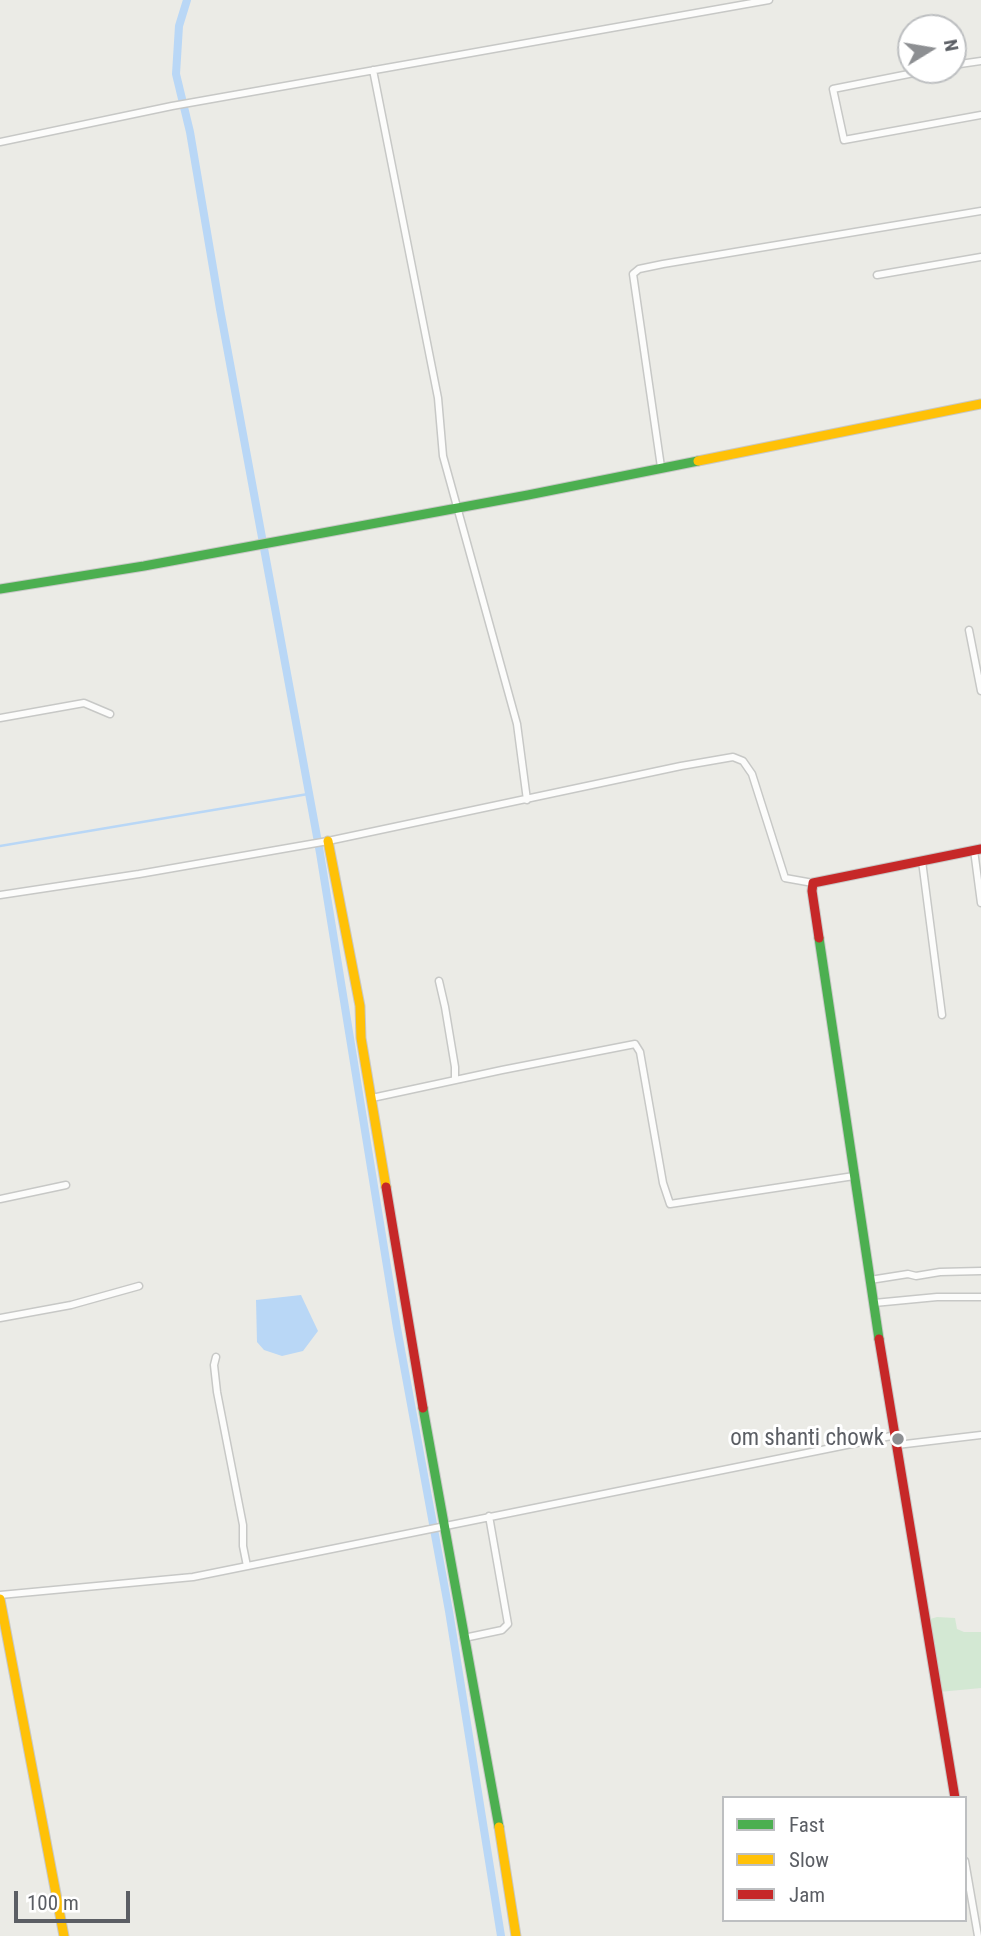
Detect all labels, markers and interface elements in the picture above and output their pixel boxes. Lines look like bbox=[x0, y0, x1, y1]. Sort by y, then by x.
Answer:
north arrow bbox=[897, 14, 967, 84]
text: N bbox=[939, 37, 964, 53]
place label: om shanti chowk bbox=[730, 1425, 884, 1453]
marker: om shanti chowk bbox=[890, 1431, 906, 1447]
legend bbox=[722, 1796, 967, 1922]
text: Fast bbox=[789, 1813, 825, 1837]
text: Slow bbox=[789, 1848, 829, 1872]
scale bar bbox=[18, 1876, 133, 1920]
text: Jam bbox=[789, 1883, 825, 1907]
text: 100 m bbox=[27, 1891, 79, 1915]

